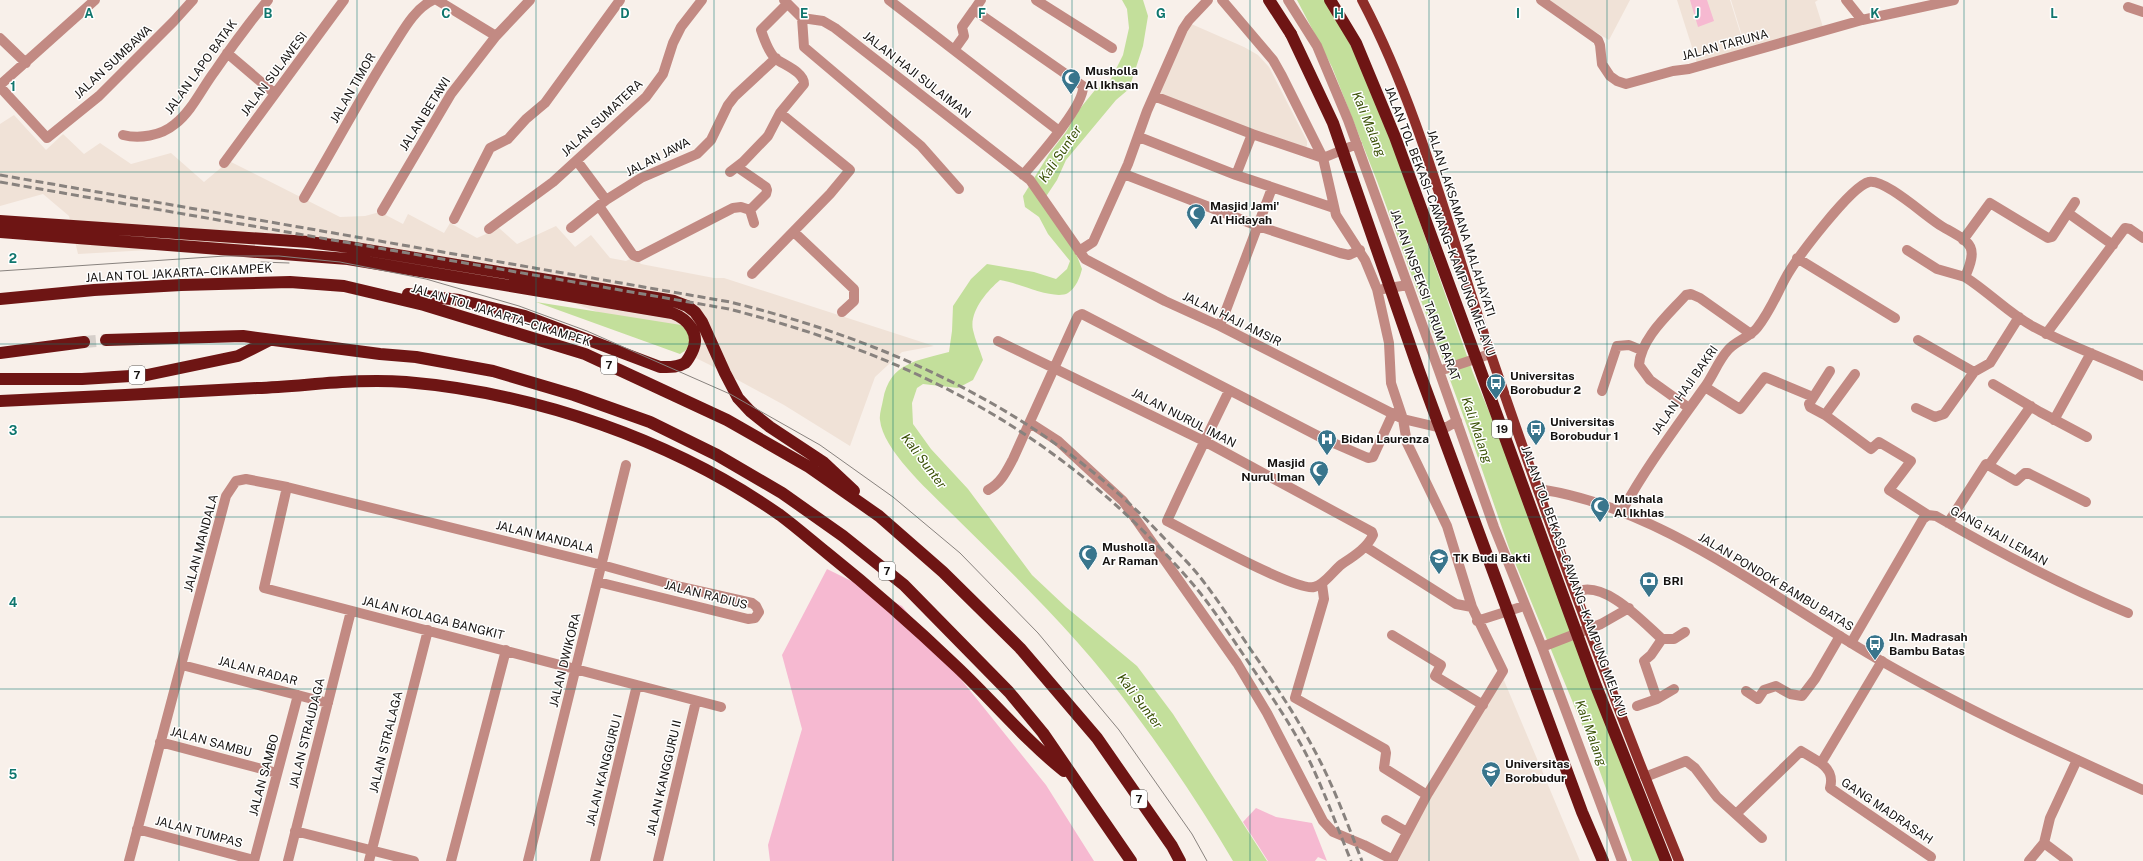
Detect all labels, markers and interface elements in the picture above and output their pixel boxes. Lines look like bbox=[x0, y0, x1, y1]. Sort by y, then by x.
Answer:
text: A bbox=[84, 6, 94, 21]
text: B bbox=[264, 6, 273, 21]
text: C bbox=[441, 6, 451, 21]
text: D bbox=[620, 6, 630, 21]
text: E bbox=[800, 6, 808, 21]
text: F bbox=[978, 6, 986, 21]
text: G bbox=[1156, 6, 1166, 21]
text: H bbox=[1334, 6, 1344, 21]
text: I bbox=[1516, 6, 1520, 21]
text: J bbox=[1694, 6, 1700, 21]
text: K bbox=[1870, 6, 1880, 21]
text: L bbox=[2050, 6, 2058, 21]
street label: JALAN LAPO BATAK bbox=[162, 17, 240, 117]
street label: JALAN SUMBAWA bbox=[71, 22, 155, 102]
street label: JALAN TARUNA bbox=[1680, 27, 1770, 63]
street label: JALAN SULAWESI bbox=[238, 29, 310, 119]
street label: JALAN HAJI SULAIMAN bbox=[860, 29, 974, 121]
street label: JALAN TIMOR bbox=[327, 51, 379, 125]
place label: Musholla Al Ikhsan bbox=[1085, 64, 1138, 92]
mosque icon: Musholla Al Ikhsan bbox=[1060, 67, 1082, 95]
street label: JALAN BETAWI bbox=[397, 75, 453, 153]
street label: JALAN SUMATERA bbox=[558, 76, 646, 159]
text: 1 bbox=[10, 79, 16, 94]
street label: JALAN TOL BEKASI–CAWANG–KAMPUNG MELAYU bbox=[1382, 84, 1498, 358]
water label: Kali Malang bbox=[1349, 89, 1389, 159]
water label: Kali Sunter bbox=[1036, 123, 1084, 185]
street label: JALAN LAKSAMANA MALAHAYATI bbox=[1424, 128, 1498, 318]
street label: JALAN JAWA bbox=[623, 135, 693, 179]
place label: Masjid Jami' Al Hidayah bbox=[1210, 199, 1279, 227]
mosque icon: Masjid Jami' Al Hidayah bbox=[1185, 202, 1207, 230]
street label: JALAN INSPEKSI TARUM BARAT bbox=[1387, 207, 1463, 383]
text: 2 bbox=[9, 251, 17, 266]
street label: JALAN TOL JAKARTA–CIKAMPEK bbox=[85, 261, 273, 285]
street label: JALAN TOL JAKARTA–CIKAMPEK bbox=[410, 281, 592, 349]
street label: JALAN HAJI AMSIR bbox=[1180, 289, 1284, 349]
street label: JALAN HAJI BAKRI bbox=[1649, 343, 1721, 437]
road number: 7 bbox=[601, 356, 617, 374]
road number: 7 bbox=[129, 366, 145, 384]
place label: Universitas Borobudur 2 bbox=[1510, 369, 1582, 397]
bus stop icon: Universitas Borobudur 2 bbox=[1485, 372, 1507, 400]
street label: JALAN NURUL IMAN bbox=[1129, 386, 1239, 450]
water label: Kali Malang bbox=[1459, 395, 1495, 465]
place label: Universitas Borobudur 1 bbox=[1550, 415, 1619, 443]
bus stop icon: Universitas Borobudur 1 bbox=[1525, 418, 1547, 446]
road number: 19 bbox=[1492, 420, 1512, 438]
text: 3 bbox=[9, 423, 18, 438]
hospital icon: Bidan Laurenza bbox=[1316, 428, 1338, 456]
water label: Kali Sunter bbox=[898, 430, 950, 492]
place label: Bidan Laurenza bbox=[1341, 432, 1429, 446]
street label: JALAN TOL BEKASI–CAWANG–KAMPUNG MELAYU bbox=[1518, 443, 1630, 719]
place label: Masjid Nurul Iman bbox=[1241, 456, 1305, 484]
mosque icon: Masjid Nurul Iman bbox=[1308, 459, 1330, 487]
street label: JALAN MANDALA bbox=[181, 492, 221, 593]
place label: Mushala Al Ikhlas bbox=[1614, 492, 1664, 520]
mosque icon: Mushala Al Ikhlas bbox=[1589, 495, 1611, 523]
street label: GANG HAJI LEMAN bbox=[1948, 503, 2050, 569]
street label: JALAN MANDALA bbox=[494, 518, 596, 556]
street label: JALAN PONDOK BAMBU BATAS bbox=[1696, 530, 1856, 634]
place label: Musholla Ar Raman bbox=[1102, 540, 1158, 568]
mosque icon: Musholla Ar Raman bbox=[1077, 543, 1099, 571]
school or university icon: TK Budi Bakti bbox=[1428, 547, 1450, 575]
place label: TK Budi Bakti bbox=[1453, 551, 1531, 565]
road number: 7 bbox=[879, 562, 895, 580]
bank icon: BRI bbox=[1638, 570, 1660, 598]
place label: BRI bbox=[1663, 574, 1683, 588]
street label: JALAN RADIUS bbox=[663, 578, 749, 612]
street label: JALAN KOLAGA BANGKIT bbox=[361, 594, 505, 642]
text: 4 bbox=[9, 595, 18, 610]
street label: JALAN DWIKORA bbox=[546, 611, 584, 709]
place label: Jln. Madrasah Bambu Batas bbox=[1889, 630, 1968, 658]
bus stop icon: Jln. Madrasah Bambu Batas bbox=[1864, 633, 1886, 661]
street label: JALAN RADAR bbox=[217, 654, 299, 688]
water label: Kali Sunter bbox=[1114, 670, 1166, 732]
street label: JALAN STRAUDAGA bbox=[286, 676, 328, 790]
street label: JALAN STRALAGA bbox=[367, 689, 406, 794]
water label: Kali Malang bbox=[1572, 698, 1610, 768]
street label: JALAN KANGGURU I bbox=[583, 713, 625, 827]
street label: JALAN KANGGURU II bbox=[644, 719, 684, 837]
street label: JALAN SAMBU bbox=[169, 724, 253, 760]
street label: JALAN SAMBO bbox=[246, 732, 282, 817]
place label: Universitas Borobudur bbox=[1505, 757, 1569, 785]
school or university icon: Universitas Borobudur bbox=[1480, 760, 1502, 788]
text: 5 bbox=[9, 767, 18, 782]
street label: GANG MADRASAH bbox=[1838, 775, 1936, 847]
road number: 7 bbox=[1131, 790, 1147, 808]
street label: JALAN TUMPAS bbox=[154, 814, 244, 850]

